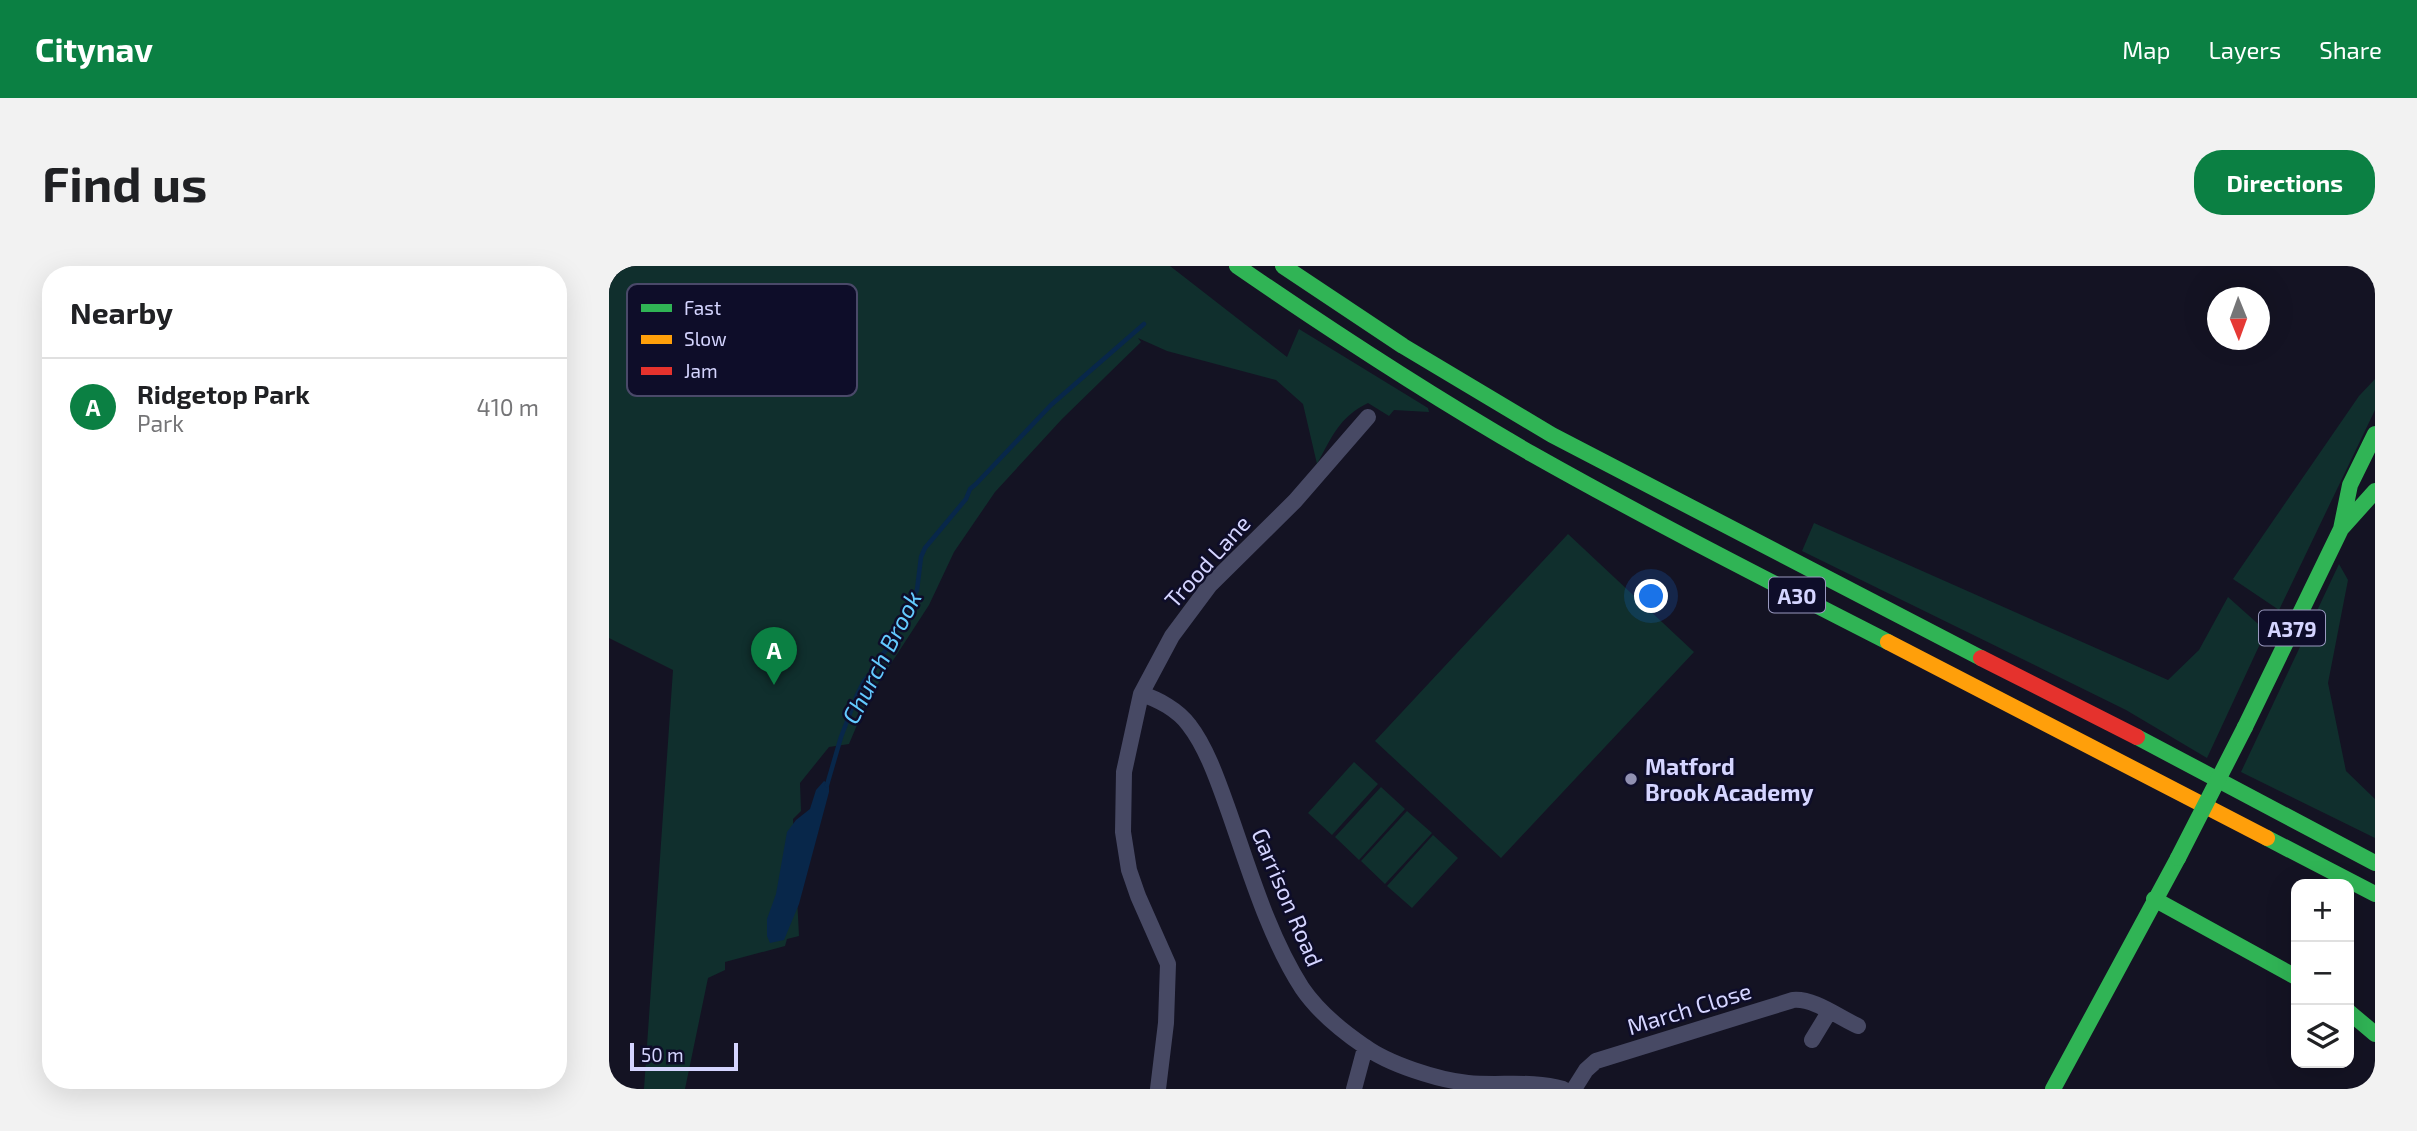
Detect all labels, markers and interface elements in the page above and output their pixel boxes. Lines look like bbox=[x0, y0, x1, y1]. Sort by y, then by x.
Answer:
text: Citynav bbox=[35, 29, 153, 69]
text: Map bbox=[2122, 35, 2170, 64]
text: Layers bbox=[2208, 35, 2281, 64]
text: Share bbox=[2319, 35, 2382, 64]
button: Directions bbox=[2194, 150, 2375, 215]
text: Find us bbox=[42, 153, 207, 212]
legend bbox=[627, 284, 857, 396]
north arrow bbox=[2207, 287, 2270, 350]
text: Nearby bbox=[70, 294, 173, 330]
text: Fast bbox=[684, 296, 721, 319]
text: Slow bbox=[684, 327, 727, 350]
text: Jam bbox=[684, 359, 718, 382]
text: Ridgetop Park bbox=[137, 378, 310, 409]
text: A bbox=[85, 393, 101, 421]
text: 410 m bbox=[477, 393, 539, 421]
text: Park bbox=[137, 409, 184, 437]
street label: Trood Lane bbox=[1158, 509, 1256, 613]
road number: A30 bbox=[1769, 578, 1825, 612]
your location bbox=[1634, 579, 1668, 613]
water label: Church Brook bbox=[835, 586, 927, 728]
road number: A379 bbox=[2259, 610, 2325, 646]
pin: A bbox=[751, 627, 797, 685]
place label: Matford Brook Academy bbox=[1645, 752, 1813, 806]
marker: Matford Brook Academy bbox=[1623, 771, 1639, 787]
street label: Garrison Road bbox=[1246, 824, 1330, 970]
map controls bbox=[2291, 879, 2354, 1068]
button: + bbox=[2291, 879, 2354, 942]
button: − bbox=[2291, 942, 2354, 1005]
street label: March Close bbox=[1623, 976, 1755, 1040]
button: layers bbox=[2291, 1005, 2354, 1068]
scale bar bbox=[630, 1040, 739, 1072]
text: 50 m bbox=[641, 1043, 684, 1066]

